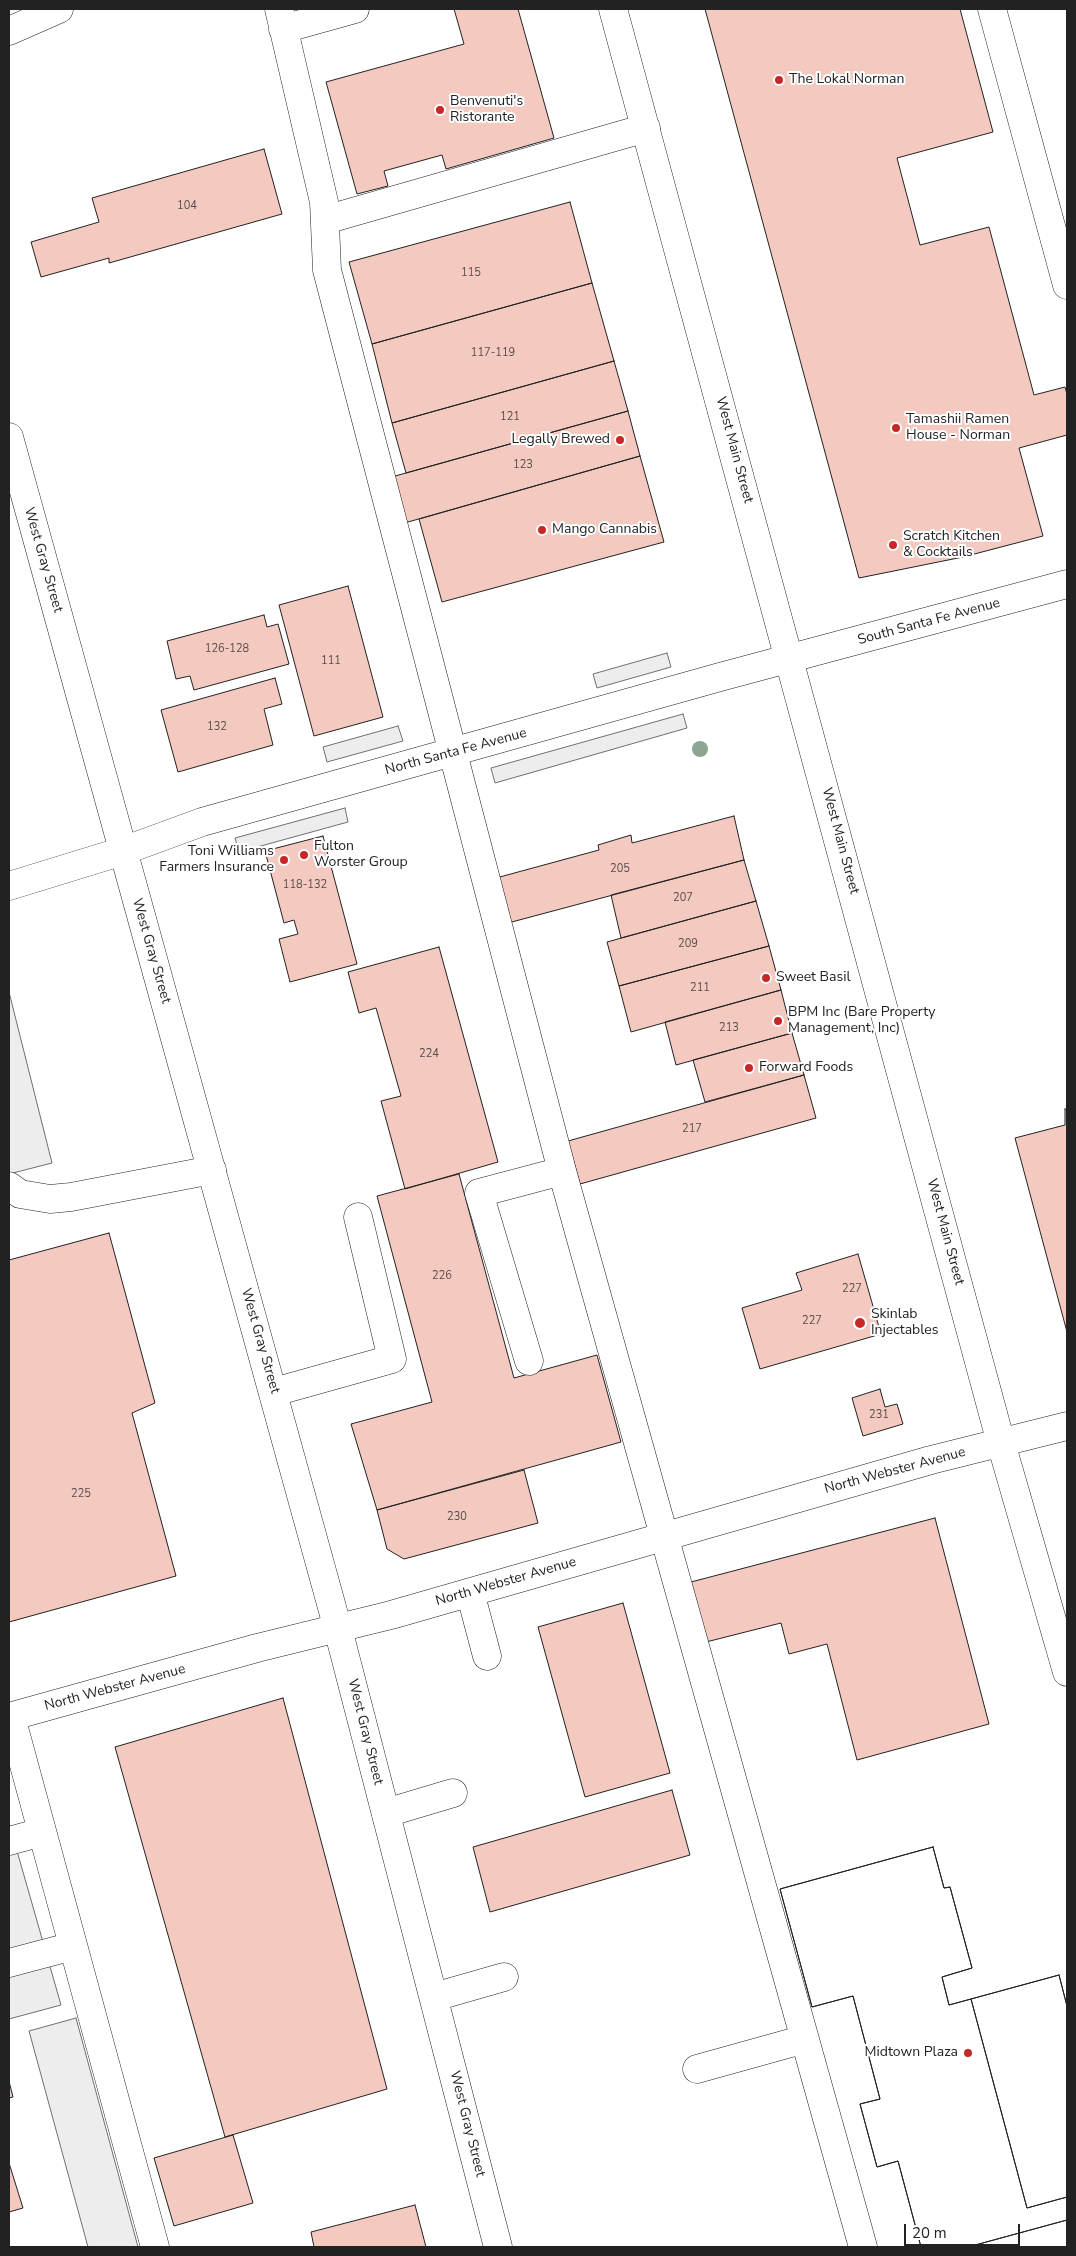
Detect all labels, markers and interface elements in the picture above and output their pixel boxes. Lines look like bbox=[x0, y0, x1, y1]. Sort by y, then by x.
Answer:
place label: The Lokal Norman bbox=[789, 72, 904, 88]
marker: The Lokal Norman bbox=[773, 74, 785, 86]
place label: Benvenuti's Ristorante bbox=[450, 94, 523, 126]
marker: Benvenuti's Ristorante bbox=[434, 104, 446, 116]
house number: 104 bbox=[177, 199, 197, 213]
house number: 115 bbox=[461, 266, 481, 280]
house number: 117-119 bbox=[471, 346, 515, 360]
street label: West Main Street bbox=[712, 395, 756, 505]
house number: 121 bbox=[500, 410, 520, 424]
place label: Tamashii Ramen House - Norman bbox=[906, 412, 1010, 444]
marker: Tamashii Ramen House - Norman bbox=[890, 422, 902, 434]
place label: Legally Brewed bbox=[511, 432, 610, 448]
marker: Legally Brewed bbox=[614, 434, 626, 446]
house number: 123 bbox=[513, 458, 533, 472]
street label: West Gray Street bbox=[20, 505, 66, 615]
place label: Mango Cannabis bbox=[552, 522, 657, 538]
marker: Mango Cannabis bbox=[536, 524, 548, 536]
place label: Scratch Kitchen & Cocktails bbox=[903, 529, 1000, 562]
marker: Scratch Kitchen & Cocktails bbox=[887, 539, 899, 551]
street label: South Santa Fe Avenue bbox=[856, 595, 1002, 649]
house number: 126-128 bbox=[205, 642, 249, 656]
house number: 111 bbox=[321, 654, 341, 668]
house number: 132 bbox=[207, 720, 227, 734]
street label: North Santa Fe Avenue bbox=[383, 725, 529, 779]
street label: West Main Street bbox=[818, 786, 862, 896]
place label: Fulton Worster Group bbox=[314, 839, 408, 872]
place label: Toni Williams Farmers Insurance bbox=[159, 844, 274, 876]
marker: Fulton Worster Group bbox=[298, 849, 310, 861]
marker: Toni Williams Farmers Insurance bbox=[278, 854, 290, 866]
house number: 205 bbox=[610, 862, 630, 876]
house number: 118-132 bbox=[283, 878, 327, 892]
house number: 207 bbox=[673, 891, 693, 905]
street label: West Gray Street bbox=[128, 896, 174, 1006]
house number: 209 bbox=[678, 937, 698, 951]
place label: Sweet Basil bbox=[776, 970, 851, 986]
marker: Sweet Basil bbox=[760, 972, 772, 984]
house number: 211 bbox=[690, 981, 710, 995]
place label: BPM Inc (Bare Property Management, Inc) bbox=[788, 1005, 935, 1038]
marker: BPM Inc (Bare Property Management, Inc) bbox=[772, 1015, 784, 1027]
house number: 213 bbox=[719, 1021, 739, 1035]
house number: 224 bbox=[419, 1047, 439, 1061]
place label: Forward Foods bbox=[759, 1060, 853, 1076]
marker: Forward Foods bbox=[743, 1062, 755, 1074]
house number: 217 bbox=[682, 1122, 702, 1136]
street label: West Main Street bbox=[923, 1177, 967, 1287]
house number: 226 bbox=[432, 1269, 452, 1283]
house number: 227 bbox=[842, 1282, 862, 1296]
street label: West Gray Street bbox=[237, 1286, 283, 1396]
place label: Skinlab Injectables bbox=[871, 1307, 939, 1340]
house number: 227 bbox=[802, 1314, 822, 1328]
marker: Skinlab Injectables bbox=[853, 1316, 867, 1330]
house number: 231 bbox=[869, 1408, 889, 1422]
street label: North Webster Avenue bbox=[823, 1444, 967, 1498]
house number: 225 bbox=[71, 1487, 91, 1501]
house number: 230 bbox=[447, 1510, 467, 1524]
street label: North Webster Avenue bbox=[434, 1554, 578, 1610]
street label: North Webster Avenue bbox=[43, 1661, 187, 1715]
street label: West Gray Street bbox=[344, 1677, 386, 1787]
place label: Midtown Plaza bbox=[865, 2045, 958, 2061]
marker: Midtown Plaza bbox=[962, 2047, 974, 2059]
street label: West Gray Street bbox=[446, 2069, 488, 2179]
scale bar bbox=[906, 2214, 1022, 2246]
text: 20 m bbox=[912, 2223, 947, 2243]

